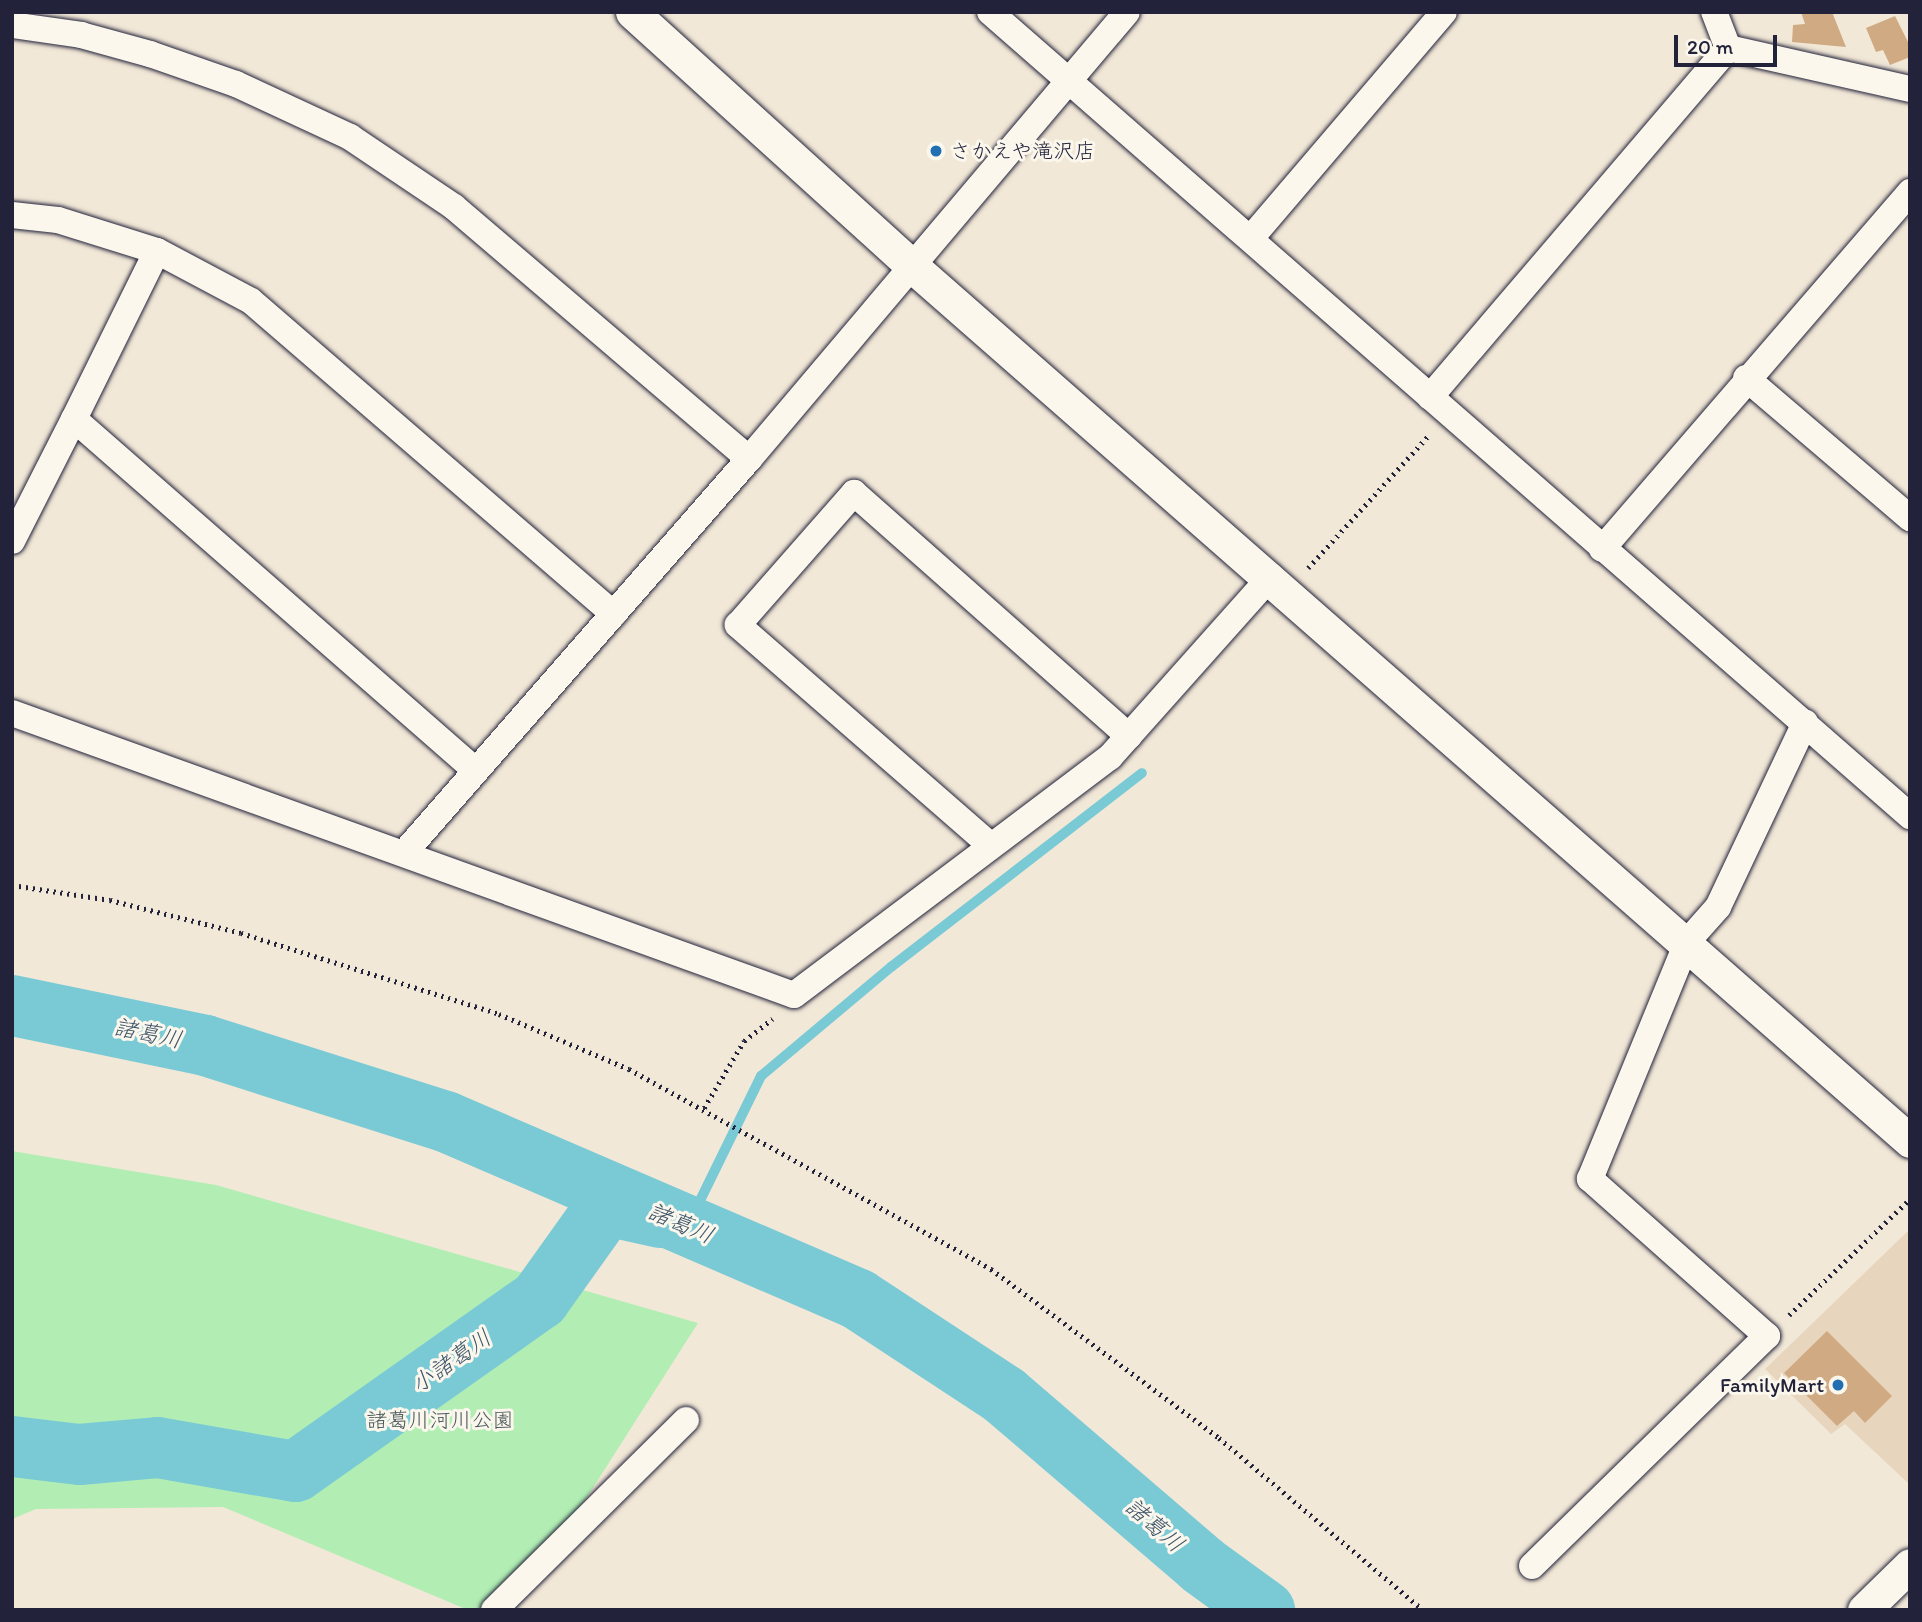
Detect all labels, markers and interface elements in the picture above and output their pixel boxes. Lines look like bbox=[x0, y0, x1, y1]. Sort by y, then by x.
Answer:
scale bar bbox=[1677, 21, 1780, 65]
text: 20 m bbox=[1687, 34, 1733, 59]
place label: さかえや滝沢店 bbox=[950, 138, 1097, 164]
marker: さかえや滝沢店 bbox=[928, 143, 944, 159]
water label: 諸葛川 bbox=[111, 1012, 185, 1054]
water label: 諸葛川 bbox=[644, 1197, 718, 1249]
water label: 小諸葛川 bbox=[405, 1323, 497, 1399]
place label: FamilyMart bbox=[1720, 1372, 1824, 1398]
marker: FamilyMart bbox=[1830, 1377, 1846, 1393]
park label: 諸葛川河川公園 bbox=[367, 1407, 513, 1433]
water label: 諸葛川 bbox=[1120, 1492, 1190, 1558]

